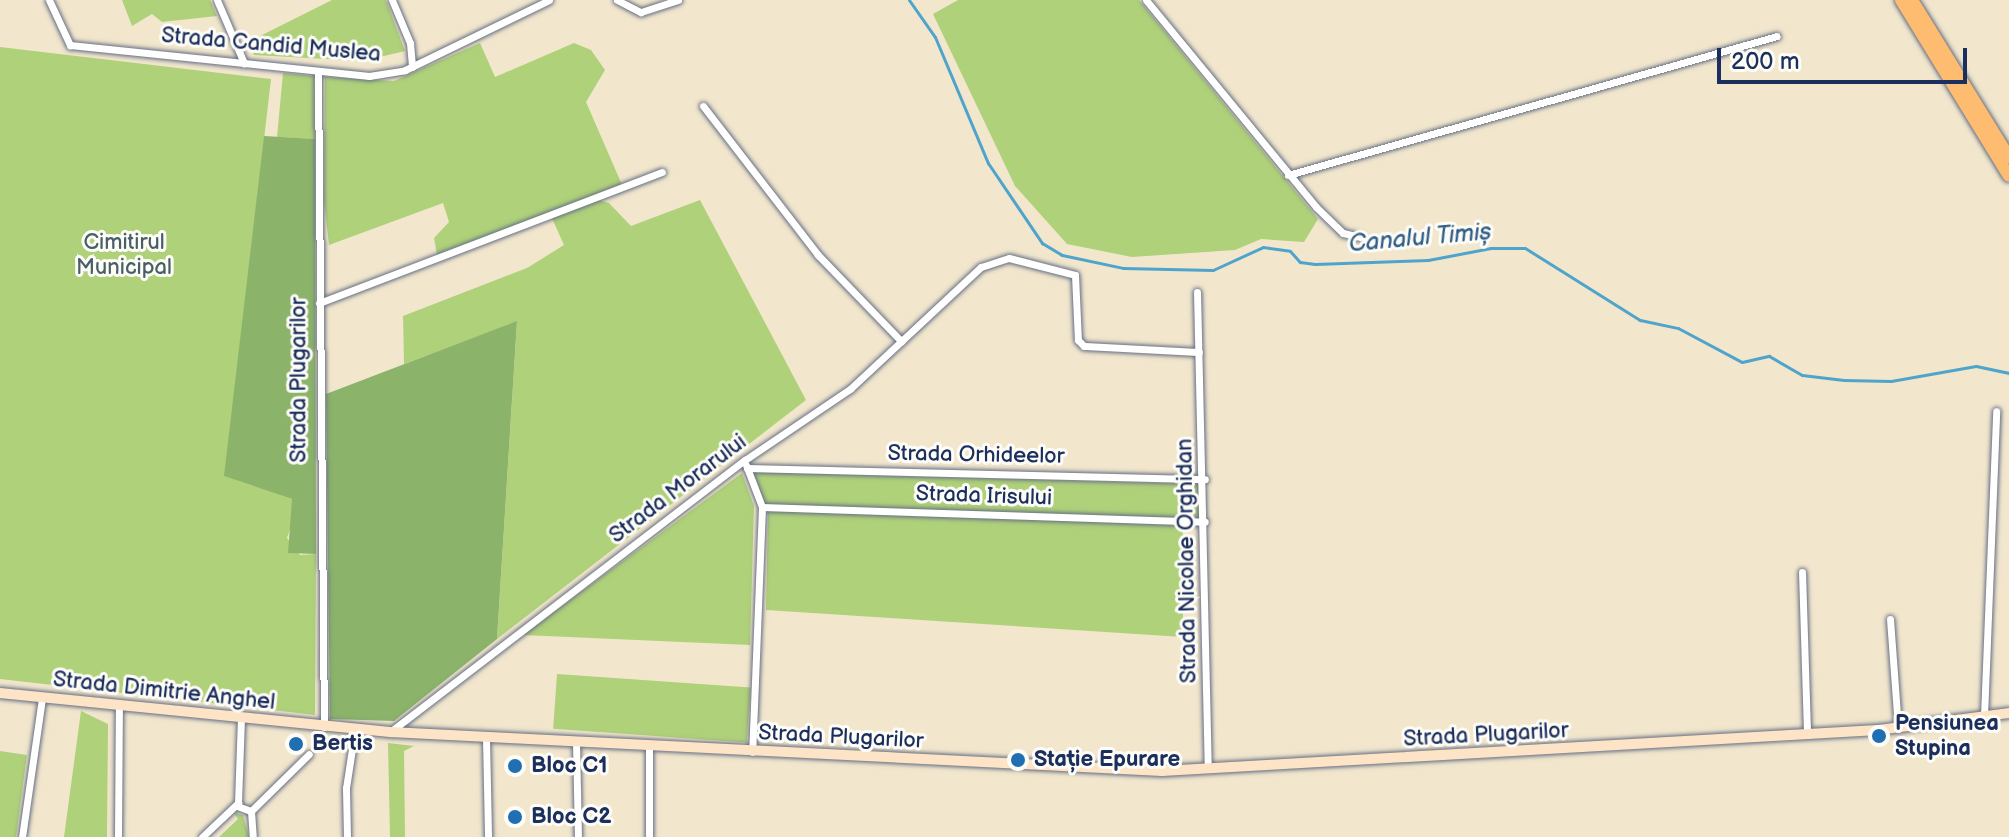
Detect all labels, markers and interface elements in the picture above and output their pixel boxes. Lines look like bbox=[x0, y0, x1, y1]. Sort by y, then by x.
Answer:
street label: Strada Candid Muslea bbox=[160, 22, 382, 68]
scale bar bbox=[1721, 32, 1971, 82]
text: 200 m bbox=[1731, 47, 1800, 76]
water label: Canalul Timiș bbox=[1347, 217, 1493, 259]
park label: Cimitirul Municipal bbox=[76, 229, 172, 280]
street label: Strada Plugarilor bbox=[286, 297, 312, 463]
street label: Strada Morarului bbox=[604, 429, 752, 549]
street label: Strada Nicolae Orghidan bbox=[1172, 438, 1202, 684]
street label: Strada Orhideelor bbox=[887, 440, 1065, 470]
street label: Strada Irisului bbox=[915, 480, 1053, 512]
street label: Strada Dimitrie Anghel bbox=[52, 666, 276, 716]
place label: Pensiunea Stupina bbox=[1895, 710, 1999, 762]
street label: Strada Plugarilor bbox=[1403, 717, 1569, 753]
street label: Strada Plugarilor bbox=[758, 719, 924, 755]
marker: Pensiunea Stupina bbox=[1870, 727, 1888, 745]
place label: Bertis bbox=[312, 731, 373, 757]
marker: Bertis bbox=[287, 735, 305, 753]
place label: Stație Epurare bbox=[1034, 747, 1180, 773]
marker: Stație Epurare bbox=[1009, 751, 1027, 769]
place label: Bloc C1 bbox=[531, 753, 607, 779]
marker: Bloc C1 bbox=[506, 757, 524, 775]
place label: Bloc C2 bbox=[531, 804, 611, 830]
marker: Bloc C2 bbox=[506, 808, 524, 826]

